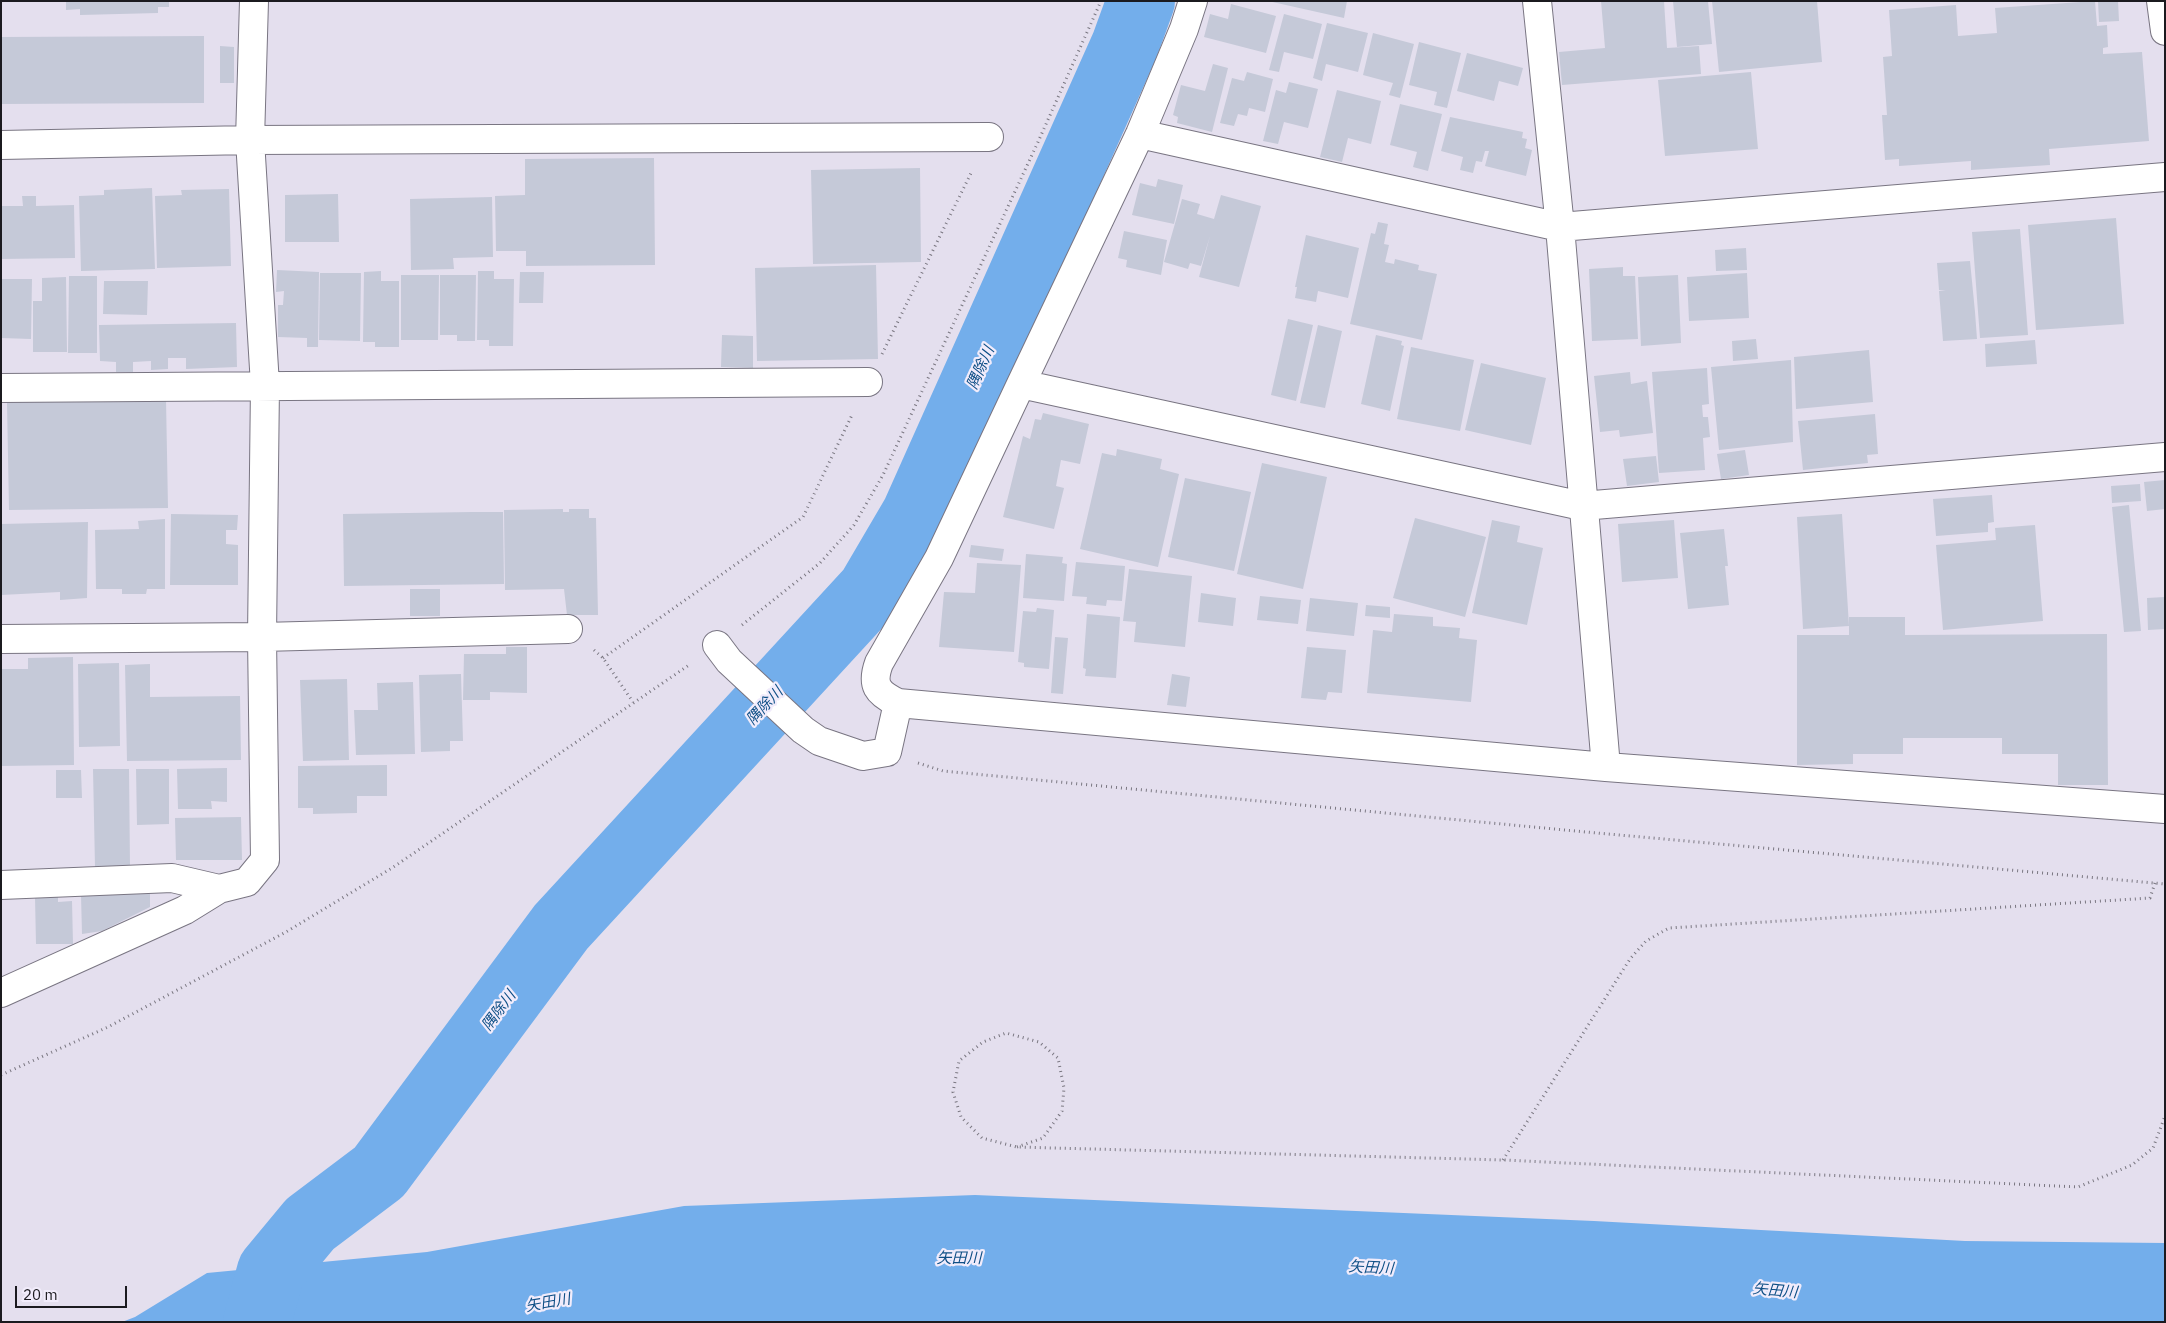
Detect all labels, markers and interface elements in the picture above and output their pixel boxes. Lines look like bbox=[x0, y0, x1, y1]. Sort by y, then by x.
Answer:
water label: 隅除川 bbox=[964, 344, 998, 392]
water label: 隅除川 bbox=[743, 683, 787, 729]
water label: 隅除川 bbox=[478, 988, 520, 1034]
water label: 矢田川 bbox=[937, 1250, 981, 1268]
water label: 矢田川 bbox=[1348, 1258, 1394, 1278]
scale bar bbox=[18, 1276, 130, 1308]
water label: 矢田川 bbox=[1752, 1280, 1798, 1302]
text: 20 m bbox=[23, 1285, 58, 1304]
water label: 矢田川 bbox=[524, 1290, 572, 1316]

